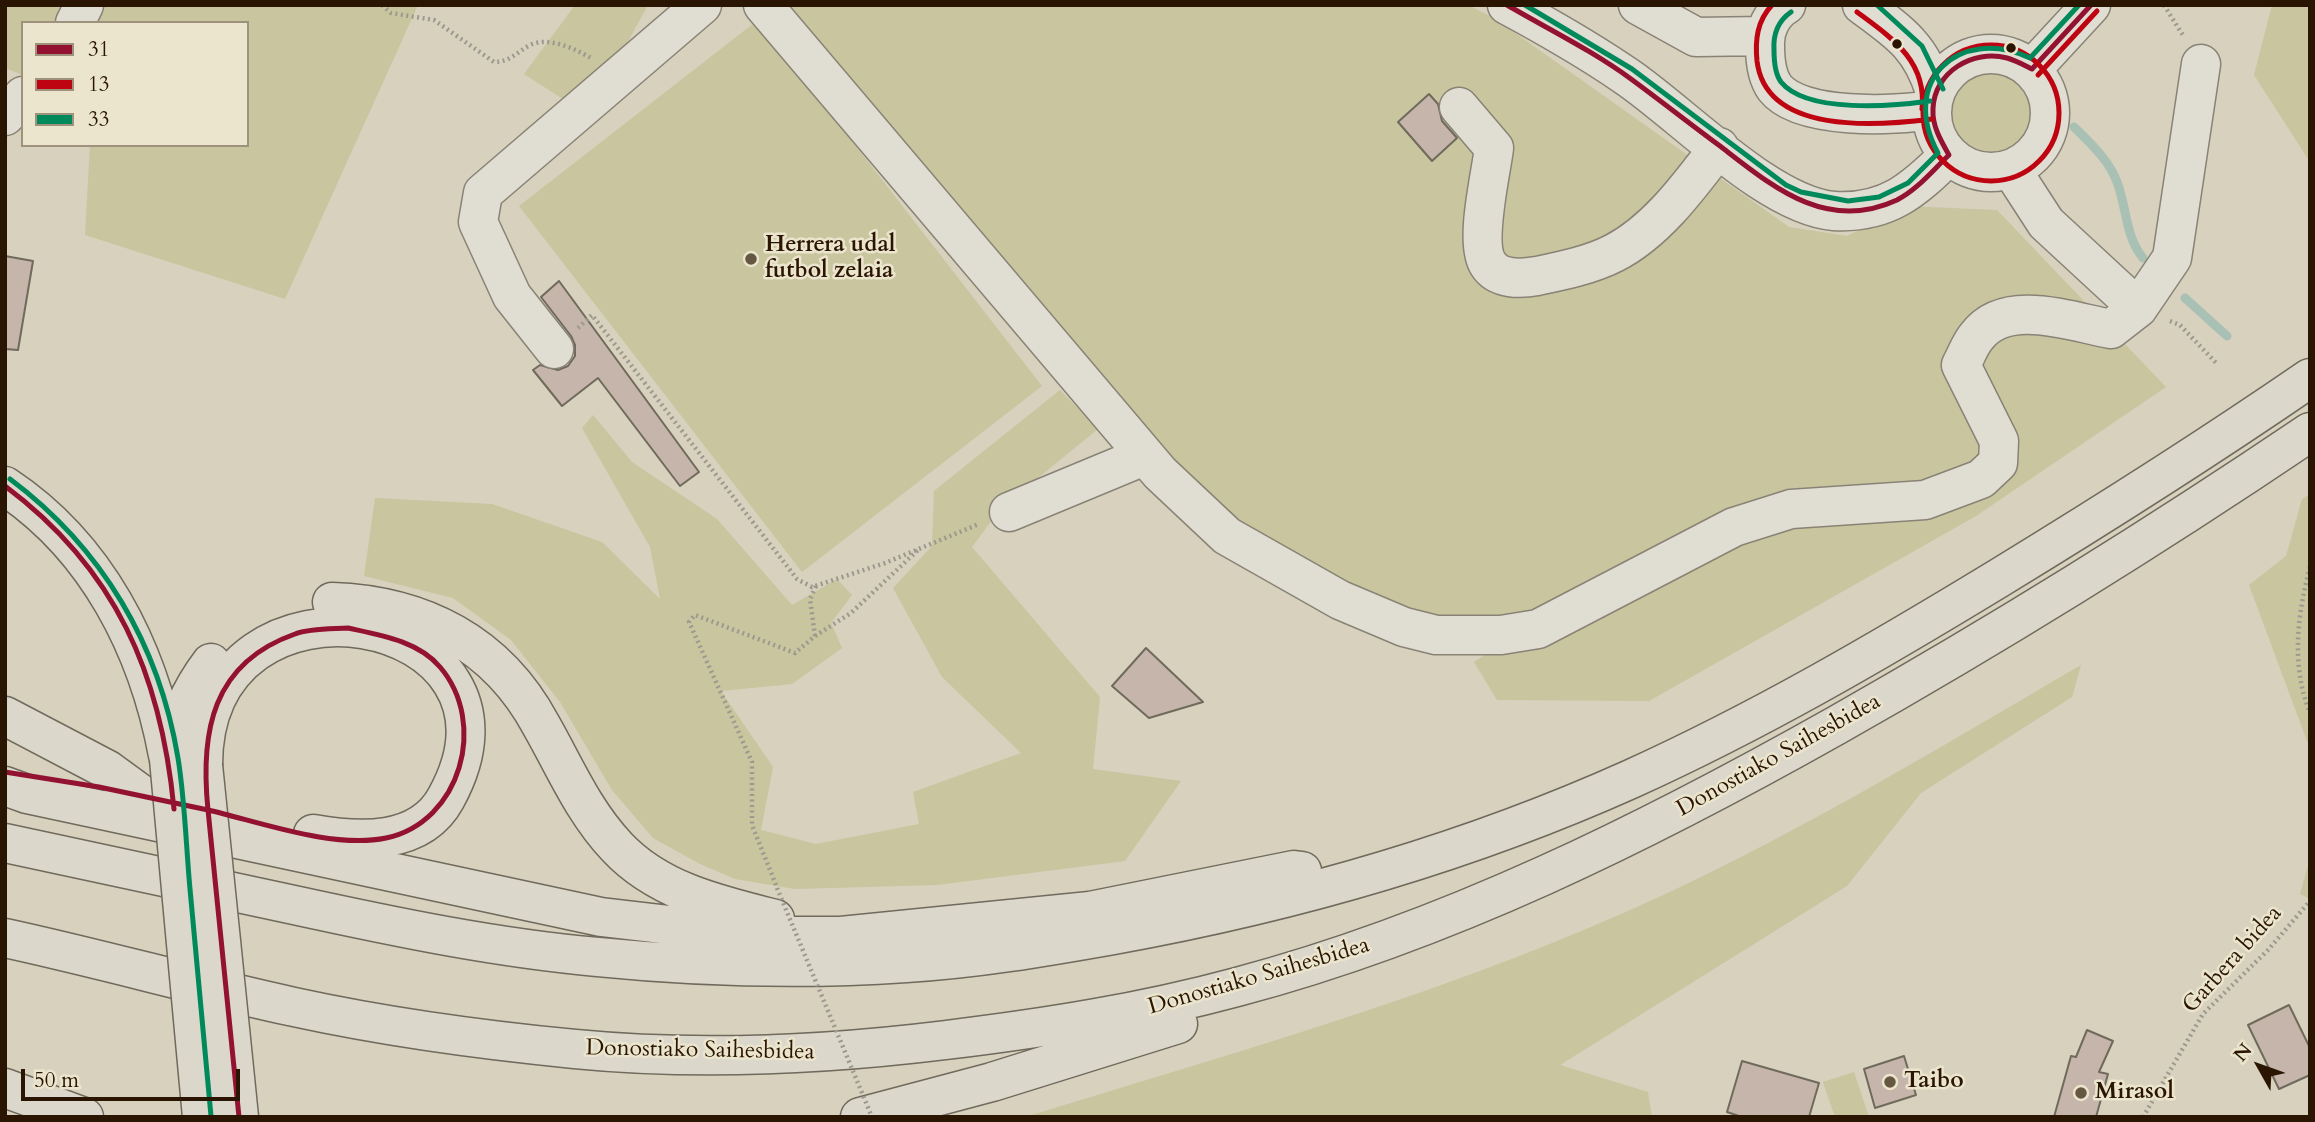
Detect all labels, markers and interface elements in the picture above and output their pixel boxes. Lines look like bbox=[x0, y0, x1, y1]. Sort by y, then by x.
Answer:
legend bbox=[21, 21, 248, 147]
text: 31 bbox=[88, 35, 110, 64]
unlabelled marker bbox=[1890, 37, 1904, 51]
unlabelled marker bbox=[2004, 41, 2018, 55]
text: 13 bbox=[88, 70, 110, 99]
text: 33 bbox=[88, 105, 110, 134]
place label: Herrera udal futbol zelaia bbox=[765, 232, 896, 286]
marker: Herrera udal futbol zelaia bbox=[743, 251, 759, 267]
street label: Donostiako Saihesbidea bbox=[1672, 688, 1886, 824]
street label: Garbera bidea bbox=[2177, 901, 2289, 1019]
street label: Donostiako Saihesbidea bbox=[1145, 932, 1373, 1022]
north arrow bbox=[2224, 1031, 2294, 1101]
street label: Donostiako Saihesbidea bbox=[585, 1035, 815, 1067]
text: N bbox=[2228, 1038, 2258, 1067]
scale bar bbox=[24, 1056, 243, 1100]
text: 50 m bbox=[34, 1066, 79, 1095]
place label: Taibo bbox=[1904, 1068, 1964, 1096]
marker: Taibo bbox=[1882, 1074, 1898, 1090]
place label: Mirasol bbox=[2095, 1079, 2174, 1107]
marker: Mirasol bbox=[2073, 1085, 2089, 1101]

